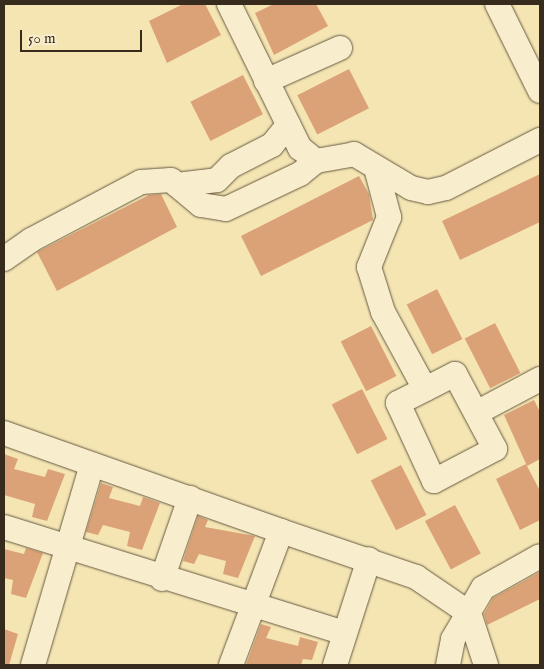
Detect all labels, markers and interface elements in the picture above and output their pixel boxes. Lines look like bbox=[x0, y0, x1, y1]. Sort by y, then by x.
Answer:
scale bar bbox=[22, 20, 145, 52]
text: 50 m bbox=[28, 29, 56, 48]

